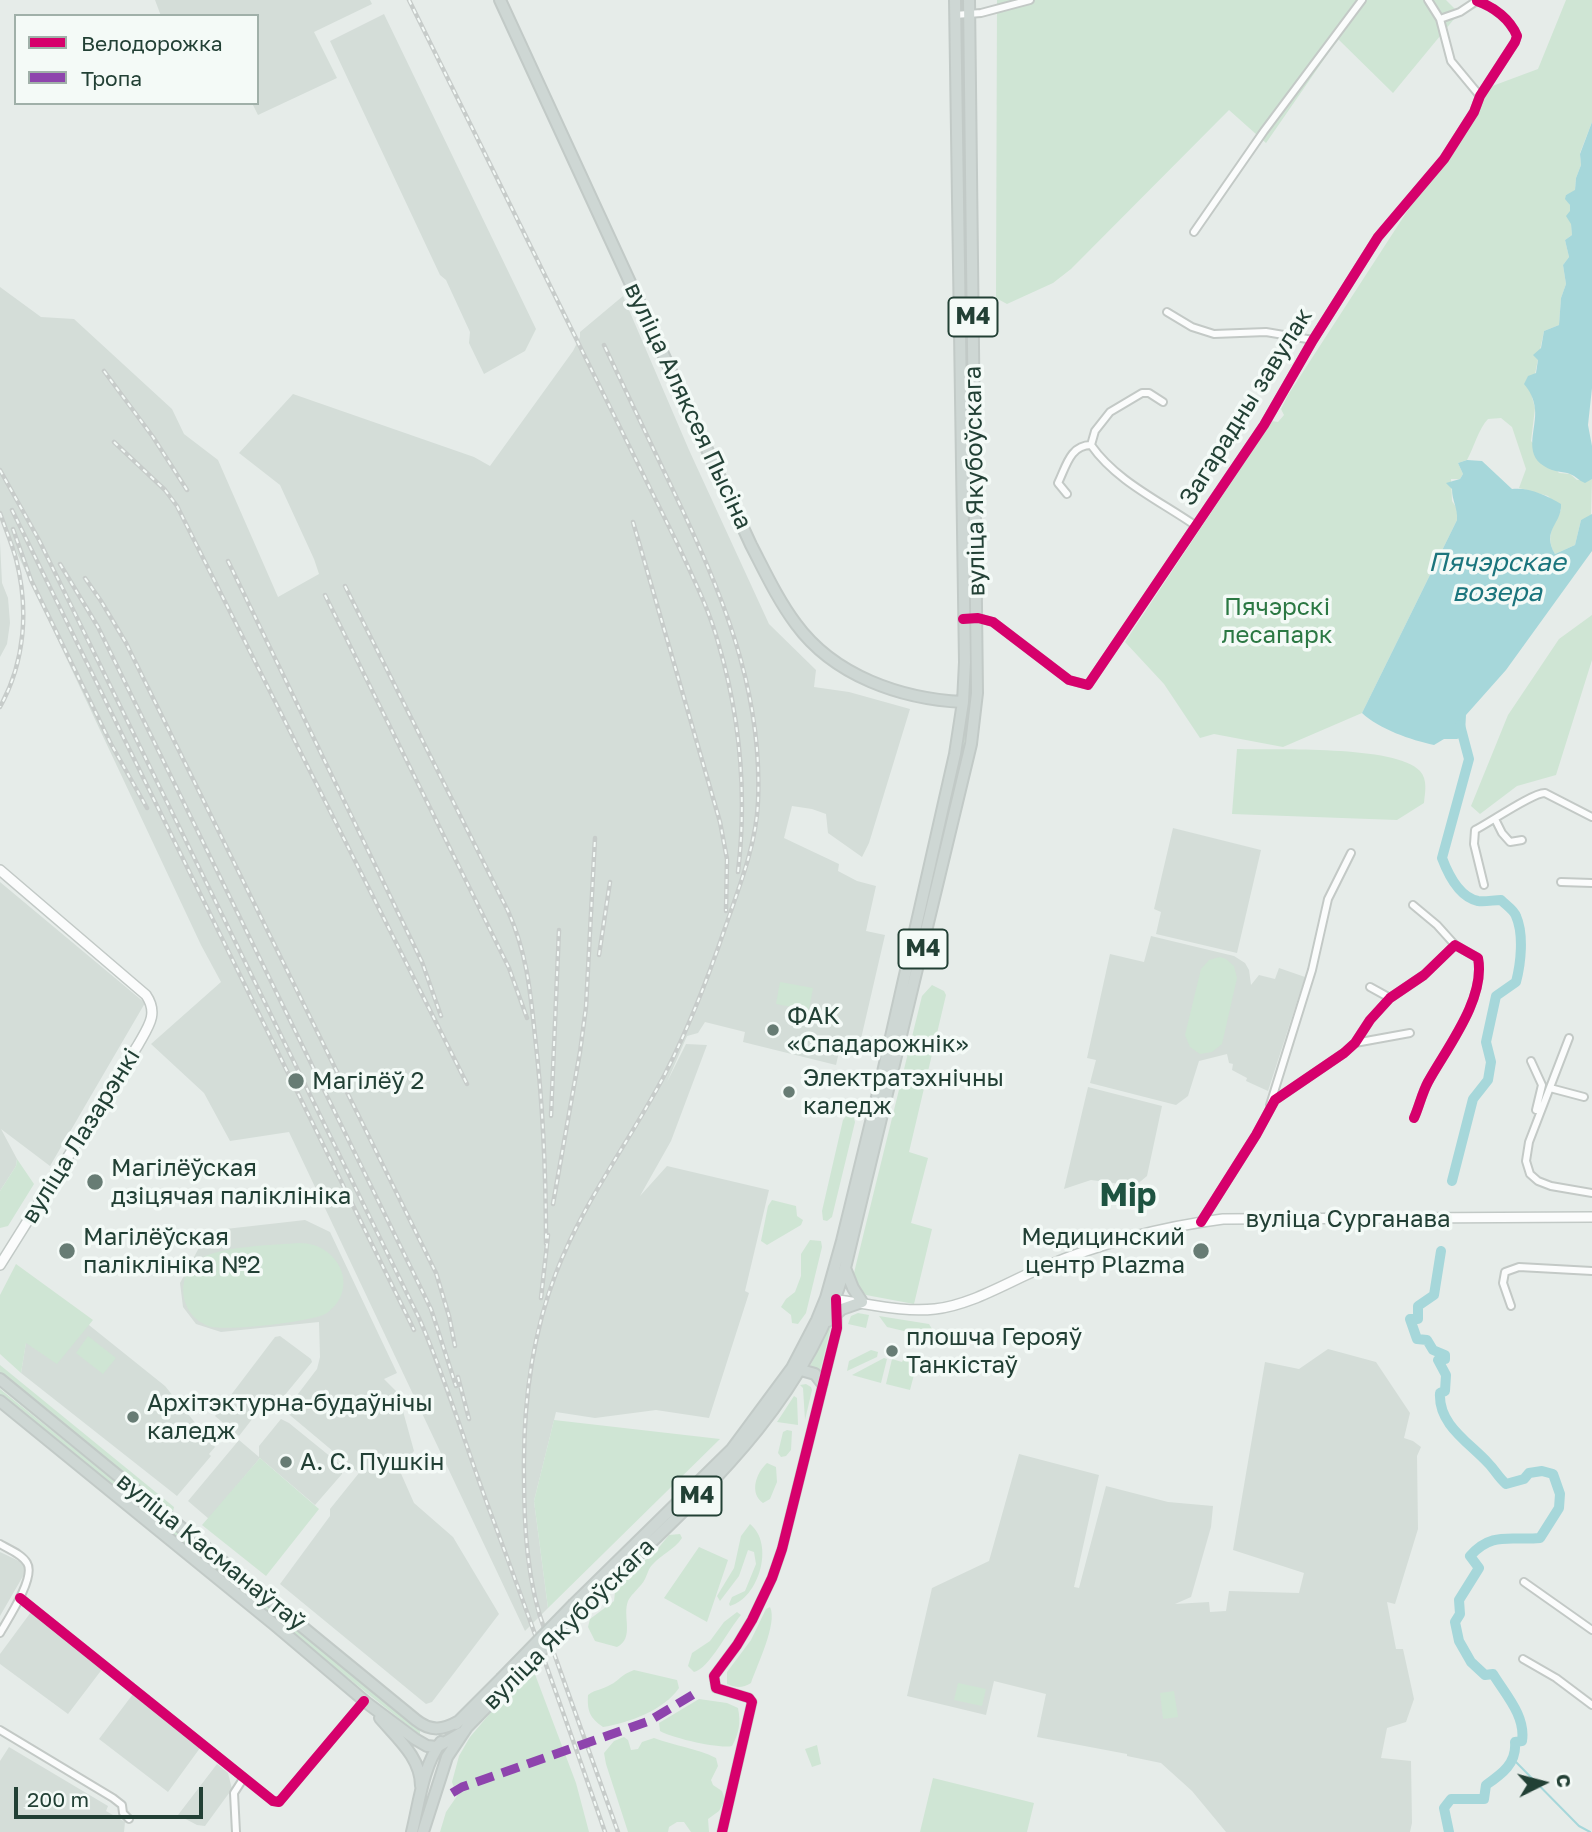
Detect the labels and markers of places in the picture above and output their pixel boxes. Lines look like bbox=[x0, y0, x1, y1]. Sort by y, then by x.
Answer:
place label: ФАК «Спадарожнік» bbox=[787, 1002, 969, 1058]
marker: ФАК «Спадарожнік» bbox=[765, 1022, 781, 1038]
place label: Электратэхнічны каледж bbox=[803, 1064, 1004, 1120]
place label: Магілёў 2 bbox=[312, 1067, 425, 1095]
marker: Магілёў 2 bbox=[286, 1071, 306, 1091]
marker: Электратэхнічны каледж bbox=[781, 1084, 797, 1100]
place label: Магілёўская дзіцячая паліклініка bbox=[111, 1154, 351, 1210]
marker: Магілёўская дзіцячая паліклініка bbox=[85, 1172, 105, 1192]
place label: Магілёўская паліклініка №2 bbox=[83, 1223, 261, 1279]
place label: Медицинский центр Plazma bbox=[1021, 1223, 1185, 1279]
marker: Магілёўская паліклініка №2 bbox=[57, 1241, 77, 1261]
marker: Медицинский центр Plazma bbox=[1191, 1241, 1211, 1261]
place label: плошча Герояў Танкістаў bbox=[906, 1323, 1082, 1379]
marker: плошча Герояў Танкістаў bbox=[884, 1343, 900, 1359]
place label: Архітэктурна-будаўнічы каледж bbox=[147, 1389, 433, 1445]
marker: Архітэктурна-будаўнічы каледж bbox=[125, 1409, 141, 1425]
place label: А. С. Пушкін bbox=[300, 1448, 444, 1476]
marker: А. С. Пушкін bbox=[278, 1454, 294, 1470]

